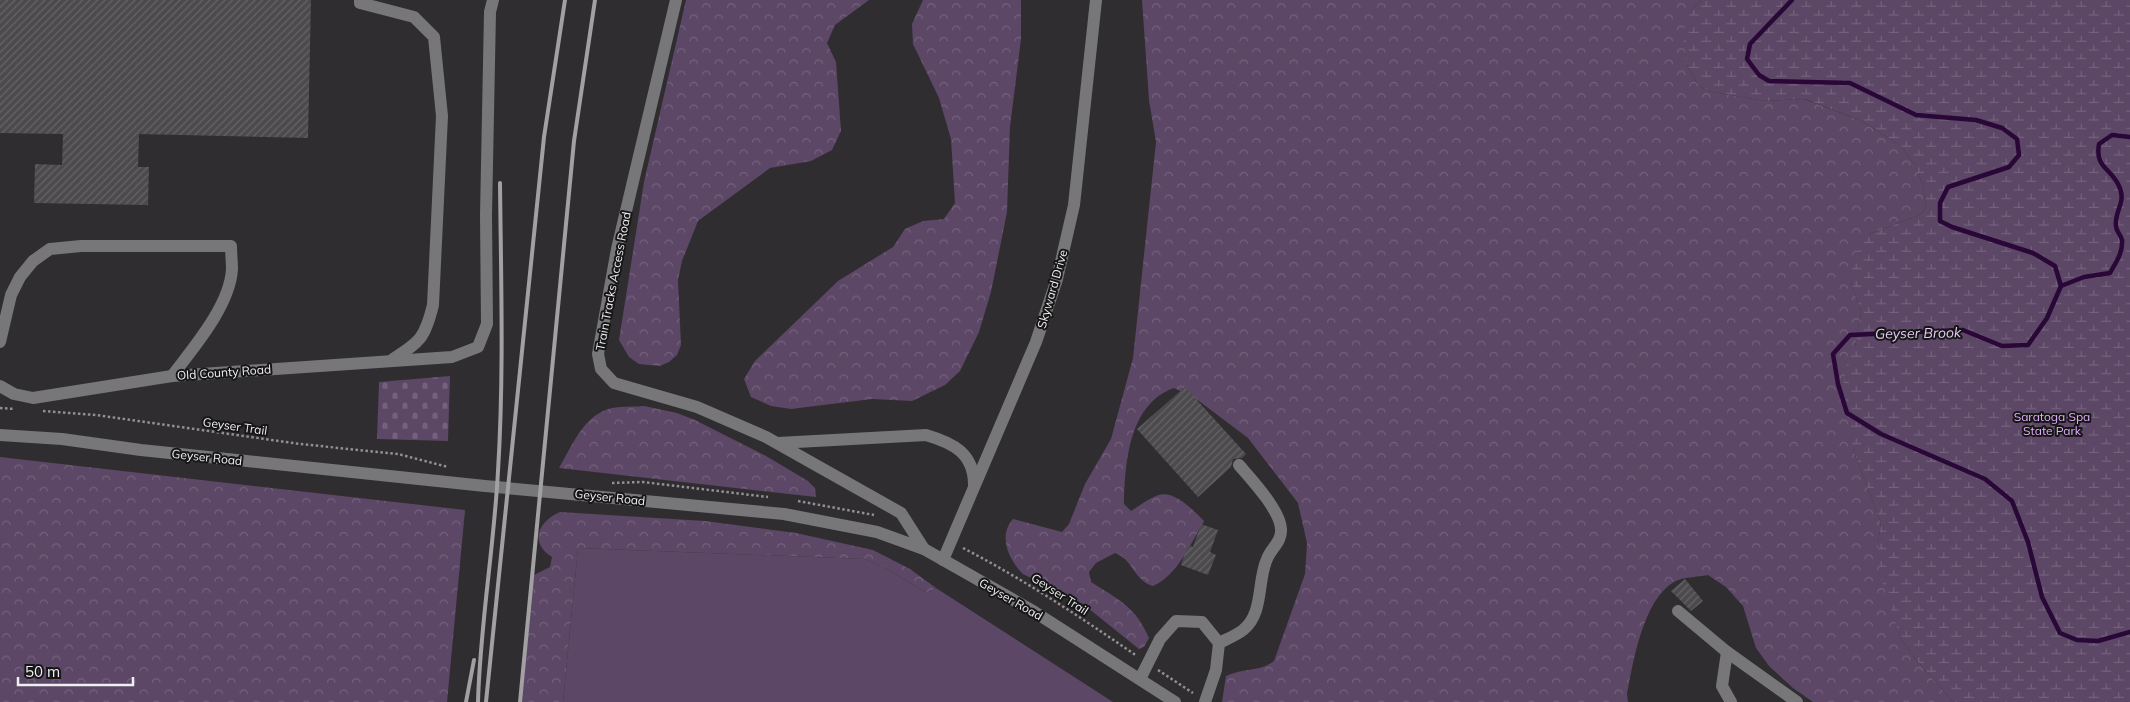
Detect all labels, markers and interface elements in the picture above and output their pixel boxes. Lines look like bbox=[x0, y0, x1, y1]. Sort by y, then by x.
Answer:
street label: Train Tracks Access Road bbox=[592, 210, 634, 352]
street label: Skyward Drive bbox=[1034, 248, 1070, 330]
water label: Geyser Brook bbox=[1875, 323, 1962, 343]
street label: Old County Road bbox=[176, 361, 272, 383]
park label: Saratoga Spa State Park bbox=[2014, 409, 2090, 438]
street label: Geyser Trail bbox=[202, 414, 268, 438]
street label: Geyser Road bbox=[171, 446, 243, 468]
street label: Geyser Road bbox=[574, 486, 646, 508]
street label: Geyser Trail bbox=[1029, 570, 1091, 618]
street label: Geyser Road bbox=[977, 575, 1045, 623]
scale bar bbox=[18, 654, 132, 686]
text: 50 m bbox=[25, 662, 60, 681]

